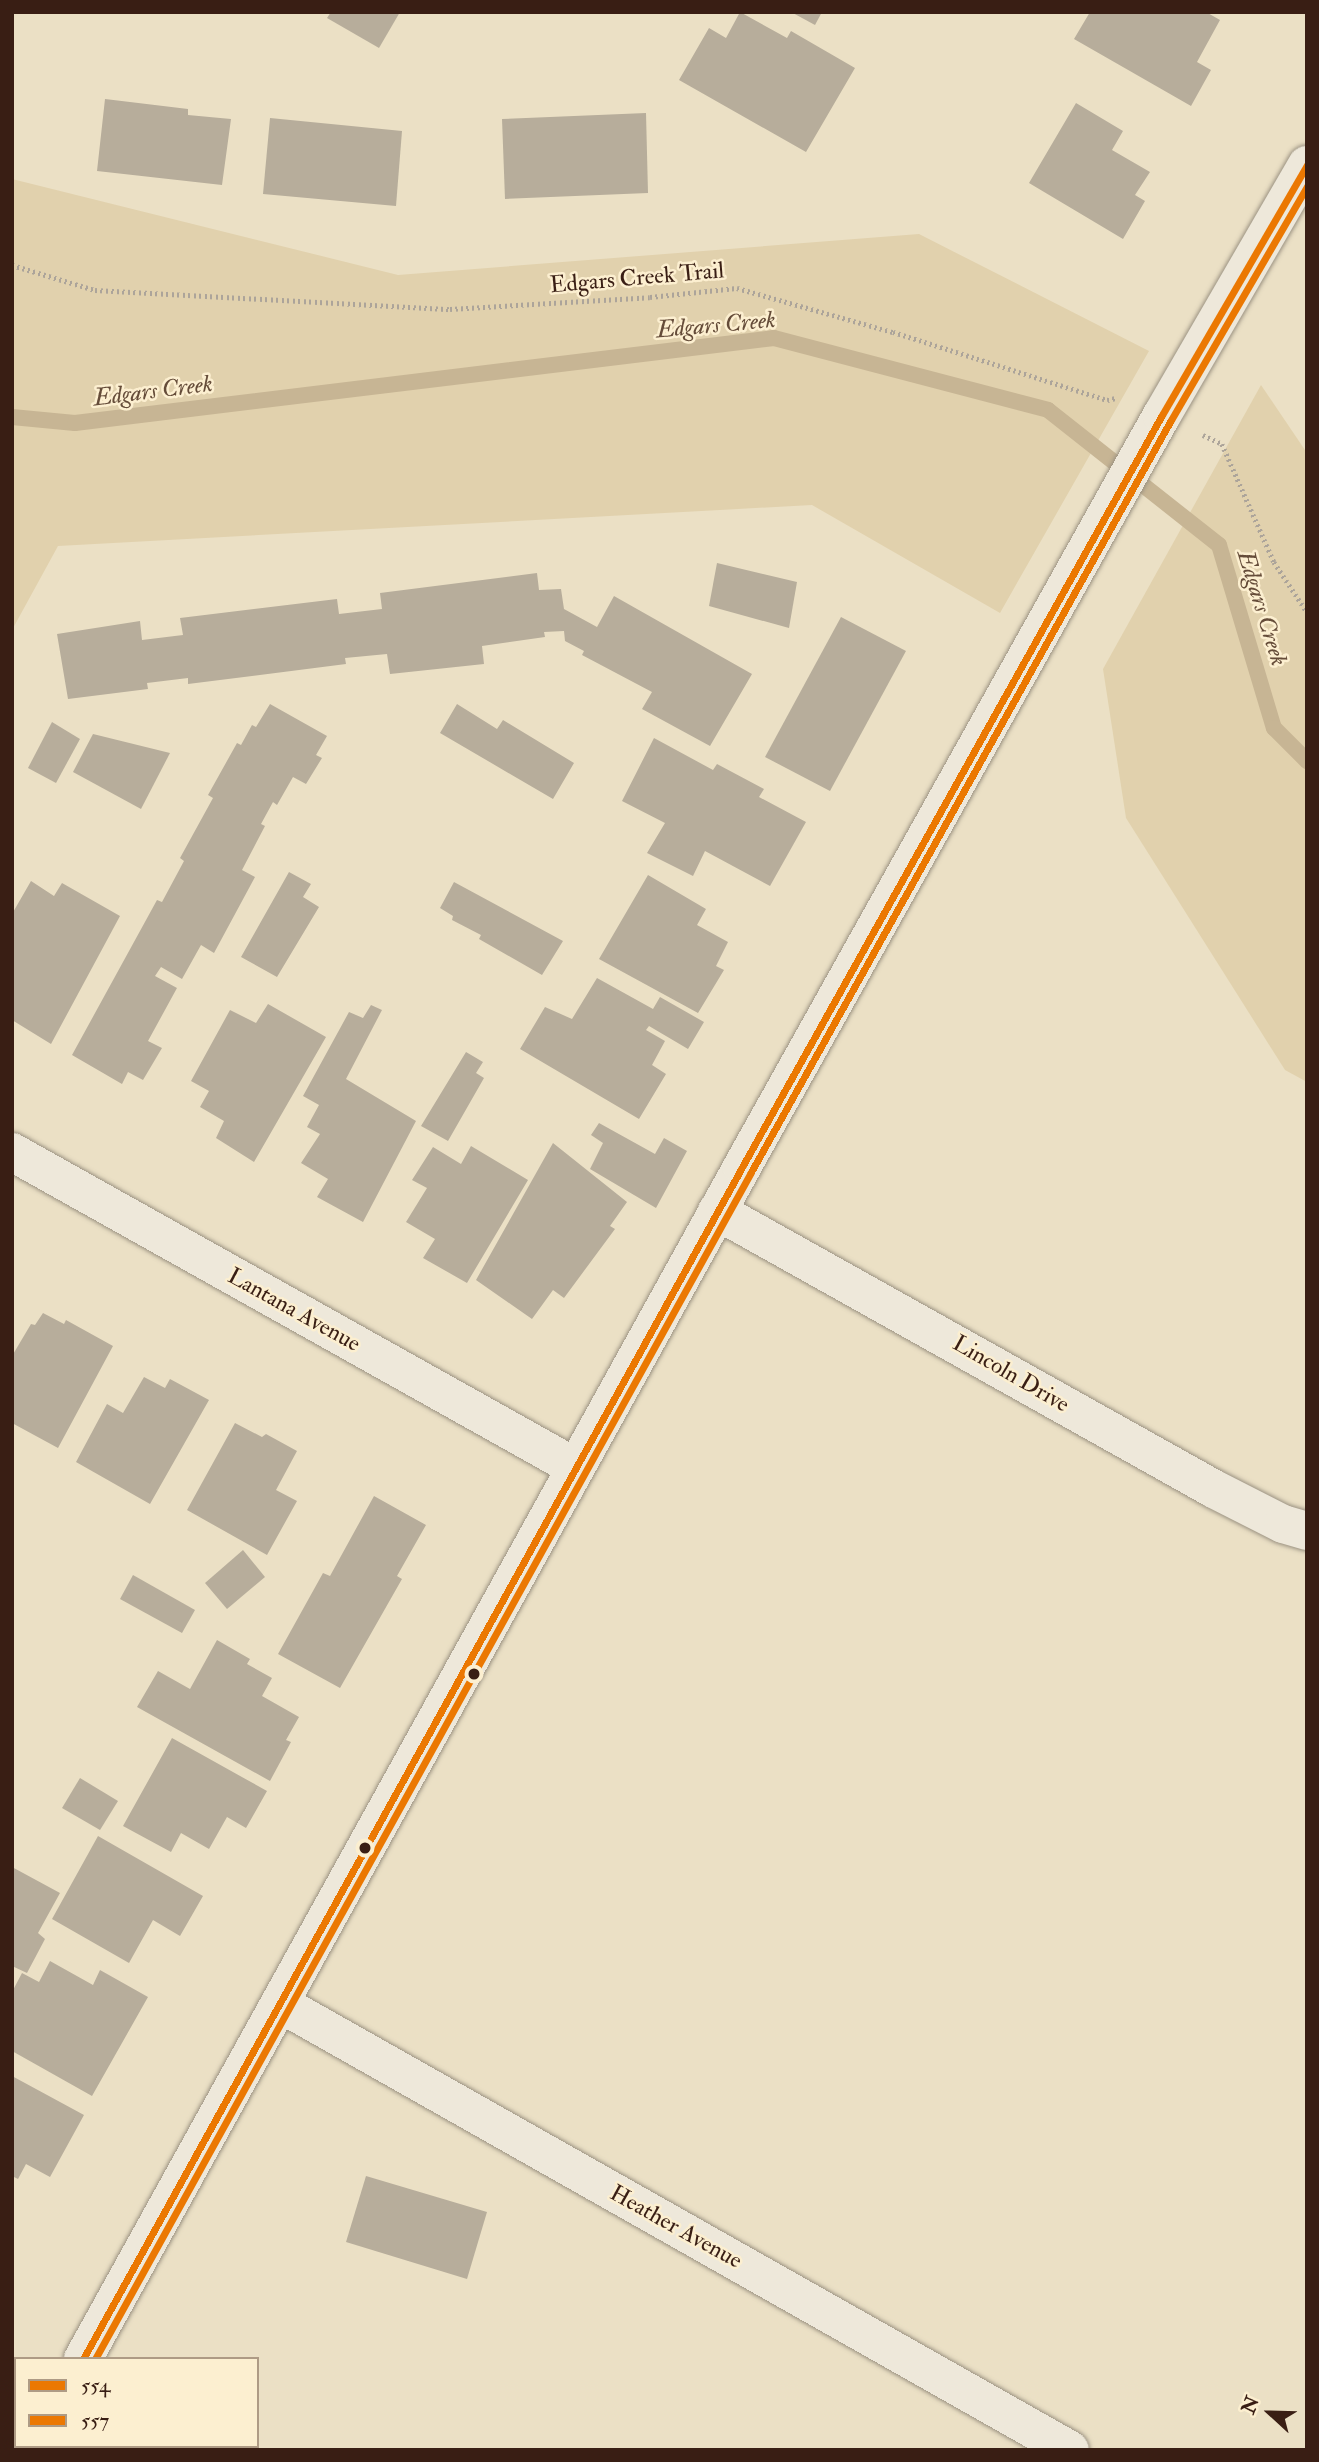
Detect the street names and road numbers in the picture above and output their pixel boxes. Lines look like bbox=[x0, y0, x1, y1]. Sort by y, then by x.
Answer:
street label: Edgars Creek Trail bbox=[549, 257, 725, 299]
street label: Lantana Avenue bbox=[223, 1262, 365, 1358]
street label: Lincoln Drive bbox=[948, 1330, 1074, 1418]
street label: Heather Avenue bbox=[605, 2179, 747, 2275]

